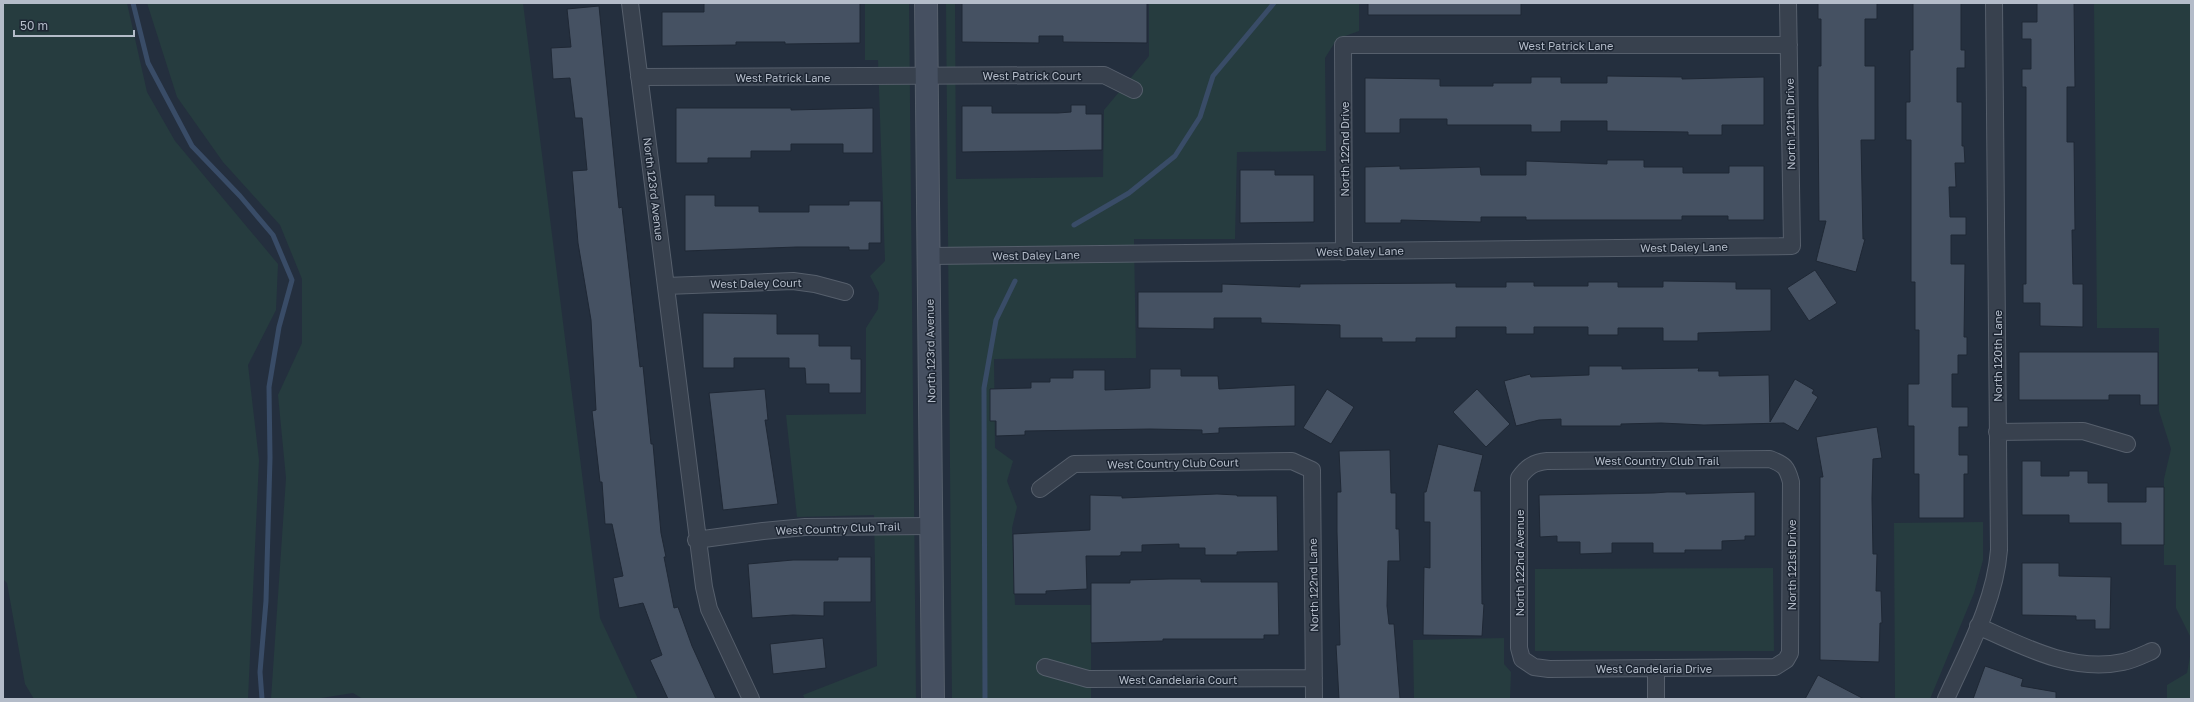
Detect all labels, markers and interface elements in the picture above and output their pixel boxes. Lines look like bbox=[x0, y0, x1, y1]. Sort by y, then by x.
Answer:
scale bar bbox=[14, 12, 134, 38]
text: 50 m bbox=[20, 18, 48, 33]
street label: West Patrick Lane bbox=[1518, 39, 1614, 52]
street label: West Patrick Court bbox=[983, 69, 1081, 82]
street label: West Patrick Lane bbox=[735, 71, 831, 84]
street label: North 121th Drive bbox=[1783, 78, 1797, 170]
street label: North 122nd Drive bbox=[1338, 101, 1351, 197]
street label: North 123rd Avenue bbox=[641, 137, 667, 241]
street label: West Daley Lane bbox=[1640, 240, 1728, 254]
street label: West Daley Lane bbox=[1316, 244, 1404, 258]
street label: West Daley Lane bbox=[992, 248, 1080, 262]
street label: West Daley Court bbox=[710, 276, 802, 290]
street label: North 123rd Avenue bbox=[923, 299, 937, 403]
street label: North 120th Lane bbox=[1991, 310, 2004, 402]
street label: West Country Club Trail bbox=[1595, 454, 1720, 467]
street label: West Country Club Court bbox=[1107, 455, 1239, 471]
street label: North 122nd Avenue bbox=[1513, 510, 1526, 616]
street label: West Country Club Trail bbox=[775, 519, 901, 537]
street label: North 121st Drive bbox=[1785, 520, 1798, 610]
street label: North 122nd Lane bbox=[1306, 538, 1320, 632]
street label: West Candelaria Drive bbox=[1596, 662, 1712, 675]
street label: West Candelaria Court bbox=[1119, 673, 1237, 686]

